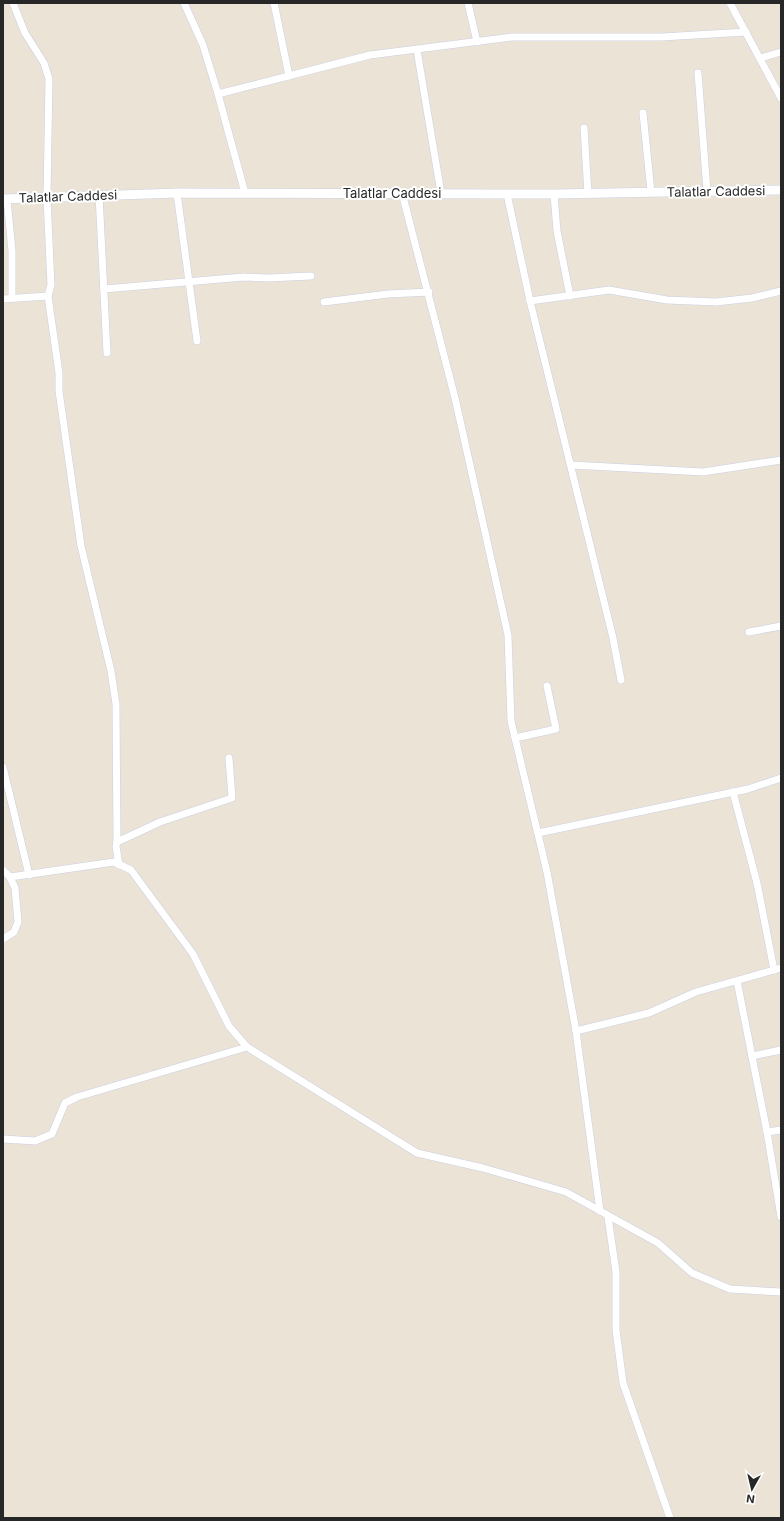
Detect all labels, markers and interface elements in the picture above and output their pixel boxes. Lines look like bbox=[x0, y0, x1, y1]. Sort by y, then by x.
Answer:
street label: Talatlar Caddesi bbox=[666, 182, 766, 200]
street label: Talatlar Caddesi bbox=[343, 185, 441, 201]
street label: Talatlar Caddesi bbox=[18, 186, 118, 206]
north arrow bbox=[732, 1469, 772, 1509]
text: N bbox=[745, 1491, 756, 1506]

